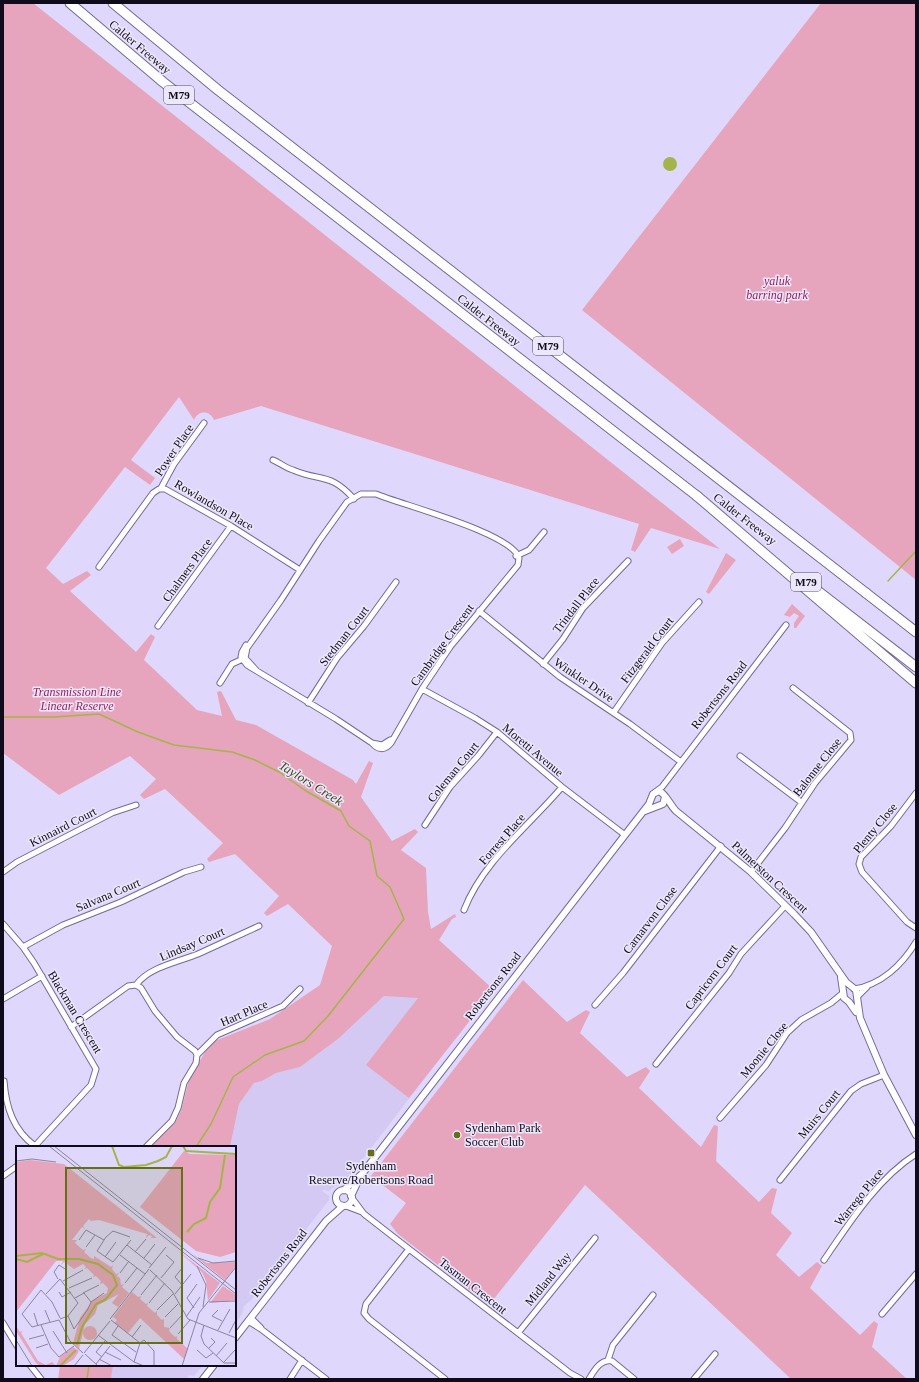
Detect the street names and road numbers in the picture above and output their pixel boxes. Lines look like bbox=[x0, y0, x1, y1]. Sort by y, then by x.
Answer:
street label: Calder Freeway bbox=[106, 17, 174, 77]
road number: M79 bbox=[164, 86, 194, 104]
street label: Calder Freeway bbox=[455, 291, 523, 349]
road number: M79 bbox=[533, 337, 563, 355]
street label: Power Place bbox=[152, 421, 196, 479]
street label: Rowlandson Place bbox=[172, 477, 256, 533]
street label: Calder Freeway bbox=[711, 490, 779, 548]
street label: Chalmers Place bbox=[159, 536, 215, 604]
road number: M79 bbox=[791, 573, 821, 591]
street label: Trindall Place bbox=[550, 574, 602, 636]
street label: Cambridge Crescent bbox=[407, 601, 477, 689]
street label: Stedman Court bbox=[316, 603, 372, 669]
street label: Fitzgerald Court bbox=[618, 614, 677, 686]
street label: Winkler Drive bbox=[551, 655, 617, 705]
street label: Robertsons Road bbox=[688, 658, 750, 732]
street label: Moretti Avenue bbox=[500, 721, 566, 779]
street label: Balonne Close bbox=[790, 735, 844, 799]
street label: Coleman Court bbox=[424, 738, 482, 805]
street label: Plenty Close bbox=[850, 800, 900, 856]
street label: Kinnaird Court bbox=[27, 804, 99, 850]
street label: Forrest Place bbox=[476, 811, 528, 867]
street label: Palmerston Crescent bbox=[729, 838, 811, 916]
street label: Salvana Court bbox=[74, 875, 143, 915]
street label: Carnarvon Close bbox=[620, 883, 680, 957]
street label: Lindsay Court bbox=[158, 924, 227, 964]
street label: Capricorn Court bbox=[682, 941, 741, 1012]
street label: Robertsons Road bbox=[462, 949, 524, 1023]
street label: Blackman Crescent bbox=[45, 968, 105, 1056]
street label: Hart Place bbox=[218, 997, 270, 1029]
street label: Moonie Close bbox=[737, 1019, 791, 1081]
street label: Muirs Court bbox=[795, 1086, 843, 1141]
street label: Warrego Place bbox=[832, 1165, 886, 1229]
street label: Robertsons Road bbox=[248, 1226, 310, 1300]
street label: Midland Way bbox=[522, 1249, 574, 1309]
street label: Tasman Crescent bbox=[436, 1255, 510, 1317]

